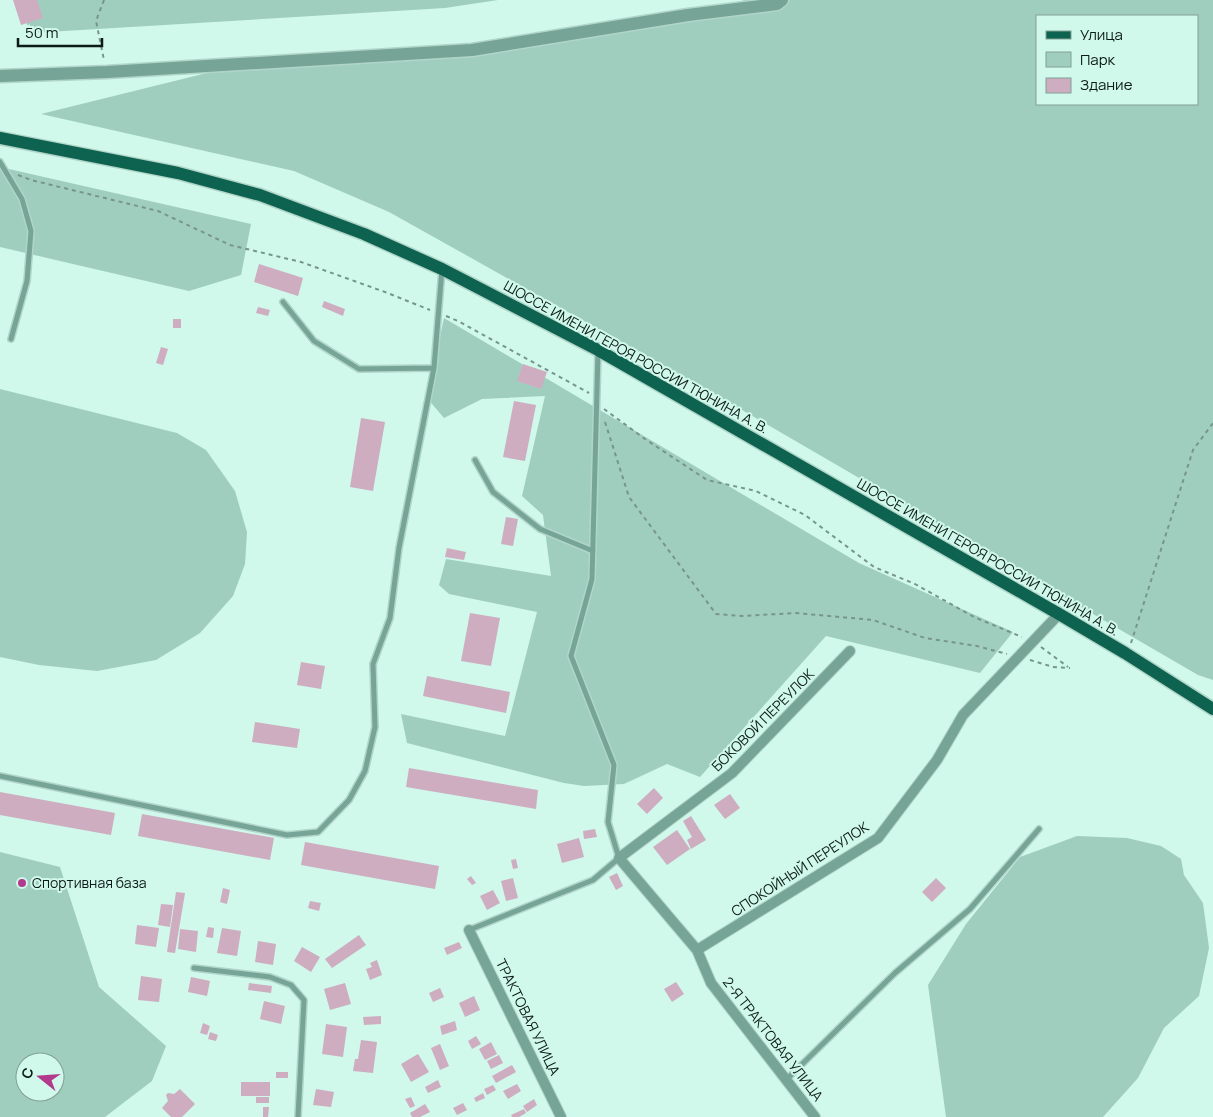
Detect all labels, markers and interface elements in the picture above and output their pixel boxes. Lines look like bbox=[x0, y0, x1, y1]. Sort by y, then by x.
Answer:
scale bar bbox=[18, 15, 101, 47]
legend bbox=[1036, 15, 1198, 105]
text: 50 m bbox=[25, 22, 59, 43]
text: Улица bbox=[1080, 24, 1123, 45]
text: Парк bbox=[1080, 49, 1116, 70]
text: Здание bbox=[1080, 74, 1133, 95]
street label: ШОССЕ ИМЕНИ ГЕРОЯ РОССИИ ТЮНИНА А. В. bbox=[501, 276, 772, 438]
street label: ШОССЕ ИМЕНИ ГЕРОЯ РОССИИ ТЮНИНА А. В. bbox=[854, 473, 1123, 640]
street label: БОКОВОЙ ПЕРЕУЛОК bbox=[707, 664, 819, 775]
street label: СПОКОЙНЫЙ ПЕРЕУЛОК bbox=[727, 817, 873, 920]
place label: Спортивная база bbox=[32, 873, 147, 892]
marker: Спортивная база bbox=[16, 877, 28, 889]
street label: ТРАКТОВАЯ УЛИЦА bbox=[492, 955, 565, 1078]
street label: 2-Я ТРАКТОВАЯ УЛИЦА bbox=[719, 973, 828, 1105]
north arrow bbox=[15, 1052, 65, 1102]
text: С bbox=[16, 1065, 38, 1081]

